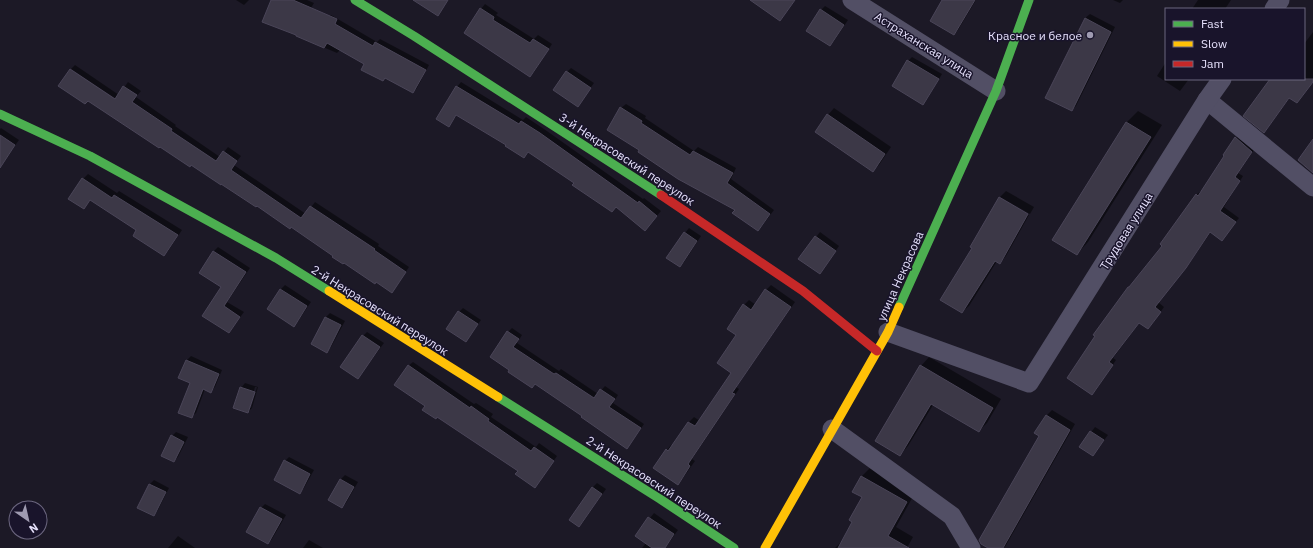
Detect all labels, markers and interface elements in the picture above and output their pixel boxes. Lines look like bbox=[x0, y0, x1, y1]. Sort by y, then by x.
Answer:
street label: Астраханская улица bbox=[872, 8, 977, 82]
legend bbox=[1165, 8, 1305, 80]
text: Fast bbox=[1201, 16, 1224, 31]
place label: Красное и белое bbox=[988, 28, 1082, 43]
marker: Красное и белое bbox=[1085, 30, 1095, 40]
text: Slow bbox=[1201, 36, 1227, 51]
text: Jam bbox=[1201, 56, 1224, 71]
street label: 3-й Некрасовский переулок bbox=[556, 109, 698, 209]
street label: Трудовая улица bbox=[1096, 189, 1156, 272]
street label: улица Некрасова bbox=[873, 228, 927, 323]
street label: 2-й Некрасовский переулок bbox=[309, 262, 452, 359]
street label: 2-й Некрасовский переулок bbox=[583, 432, 725, 532]
north arrow bbox=[8, 500, 48, 540]
text: N bbox=[26, 520, 41, 536]

